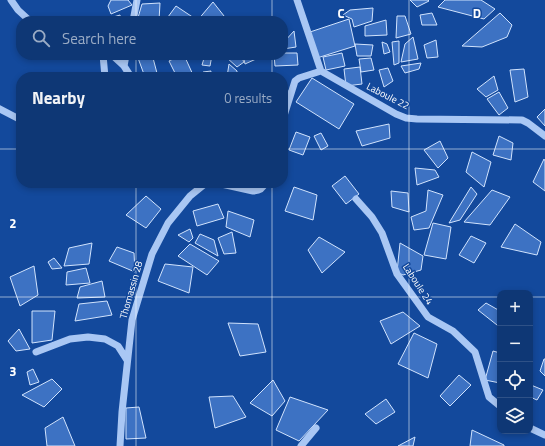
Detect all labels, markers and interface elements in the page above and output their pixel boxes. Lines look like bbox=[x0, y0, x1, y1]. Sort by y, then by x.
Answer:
text: C bbox=[337, 3, 345, 23]
text: D bbox=[473, 3, 481, 23]
search box bbox=[16, 16, 288, 60]
icon: search bbox=[30, 27, 52, 49]
text: Search here bbox=[62, 27, 136, 50]
street label: Laboule 22 bbox=[364, 79, 412, 113]
text: Nearby bbox=[32, 85, 85, 111]
text: 0 results bbox=[224, 88, 272, 108]
text: 2 bbox=[9, 213, 17, 233]
street label: Thomassin 28 bbox=[116, 259, 147, 321]
street label: Laboule 24 bbox=[399, 260, 437, 308]
map controls bbox=[497, 290, 533, 434]
button: + bbox=[497, 290, 533, 326]
button: − bbox=[497, 326, 533, 362]
text: 3 bbox=[9, 361, 17, 381]
button: locate bbox=[497, 362, 533, 398]
button: layers bbox=[497, 398, 533, 434]

